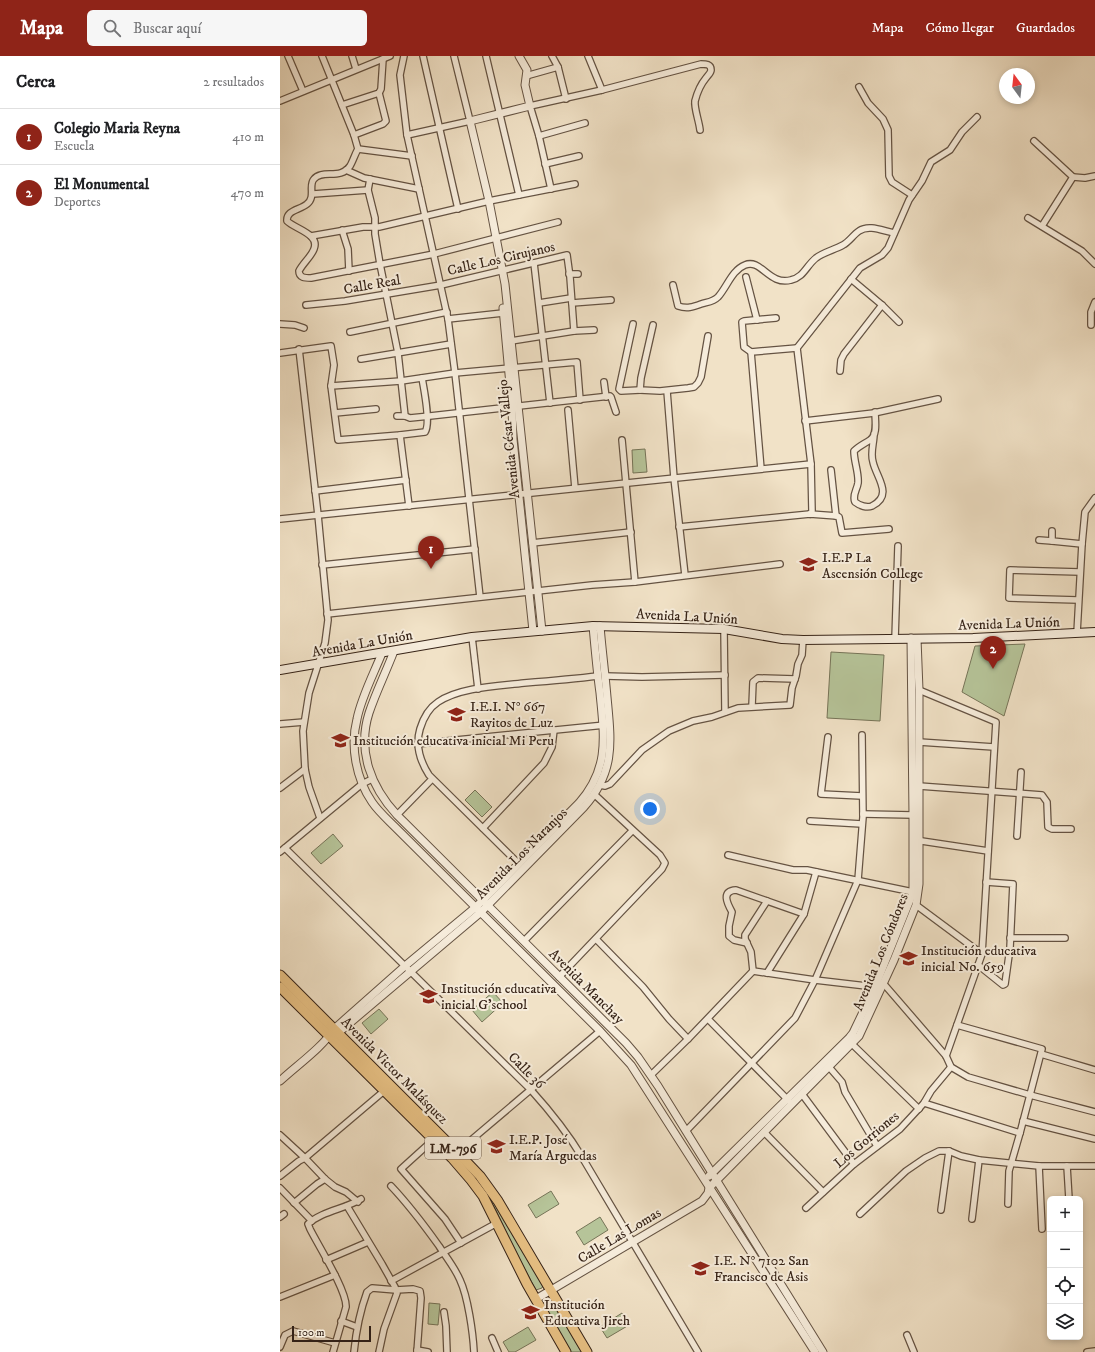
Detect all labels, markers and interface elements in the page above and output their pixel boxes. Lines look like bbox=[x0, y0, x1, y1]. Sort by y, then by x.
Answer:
search box bbox=[87, 10, 367, 46]
text: Mapa bbox=[20, 17, 63, 40]
icon: search bbox=[101, 17, 123, 39]
text: Buscar aquí bbox=[133, 19, 201, 38]
text: Mapa bbox=[872, 19, 903, 37]
text: Cómo llegar bbox=[925, 19, 994, 37]
text: Guardados bbox=[1016, 19, 1075, 37]
north arrow bbox=[999, 68, 1035, 104]
text: Cerca bbox=[16, 71, 55, 93]
text: 2 resultados bbox=[203, 74, 264, 90]
text: Colegio Maria Reyna bbox=[54, 119, 180, 138]
text: 1 bbox=[27, 129, 31, 145]
text: 410 m bbox=[232, 129, 264, 145]
text: Escuela bbox=[54, 138, 94, 154]
text: El Monumental bbox=[54, 175, 149, 194]
text: 2 bbox=[26, 185, 32, 201]
text: 470 m bbox=[231, 185, 264, 201]
text: Deportes bbox=[54, 194, 101, 210]
street label: Calle Los Cirujanos bbox=[446, 238, 557, 280]
street label: Calle Real bbox=[342, 271, 403, 299]
street label: Avenida César Vallejo bbox=[494, 378, 524, 499]
pin: 1 bbox=[418, 536, 444, 569]
place label: I.E.P La Ascensión College bbox=[822, 549, 923, 583]
school or university icon: I.E.P La Ascensión College bbox=[799, 555, 819, 575]
street label: Avenida La Unión bbox=[636, 605, 739, 629]
street label: Avenida La Unión bbox=[958, 613, 1061, 635]
street label: Avenida La Unión bbox=[310, 626, 415, 662]
pin: 2 bbox=[980, 636, 1006, 669]
place label: I.E.I. N° 667 Rayitos de Luz bbox=[470, 698, 553, 732]
school or university icon: I.E.I. N° 667 Rayitos de Luz bbox=[447, 704, 467, 724]
school or university icon: Institución educativa inicial Mi Peru bbox=[330, 730, 350, 750]
place label: Institución educativa inicial Mi Peru bbox=[353, 732, 554, 750]
your location bbox=[640, 799, 660, 819]
street label: Avenida Los Naranjos bbox=[472, 804, 572, 903]
street label: Avenida Los Cóndores bbox=[849, 891, 913, 1014]
place label: Institución educativa inicial No. 659 bbox=[921, 942, 1037, 976]
street label: Avenida Manchay bbox=[545, 945, 628, 1028]
school or university icon: Institución educativa inicial No. 659 bbox=[898, 948, 918, 968]
place label: Institución educativa inicial G'school bbox=[441, 980, 557, 1014]
school or university icon: Institución educativa inicial G'school bbox=[418, 986, 438, 1006]
street label: Avenida Victor Malásquez bbox=[337, 1013, 452, 1128]
street label: Calle 36 bbox=[504, 1048, 549, 1093]
street label: Los Gorriones bbox=[830, 1107, 903, 1172]
place label: I.E.P. José María Arguedas bbox=[509, 1131, 597, 1165]
road number: LM-796 bbox=[425, 1137, 481, 1159]
school or university icon: I.E.P. José María Arguedas bbox=[486, 1137, 506, 1157]
map controls bbox=[1047, 1196, 1083, 1340]
button: + bbox=[1047, 1196, 1083, 1232]
street label: Calle Las Lomas bbox=[575, 1204, 665, 1268]
button: − bbox=[1047, 1232, 1083, 1268]
place label: I.E. N° 7102 San Francisco de Asis bbox=[714, 1252, 809, 1286]
school or university icon: I.E. N° 7102 San Francisco de Asis bbox=[691, 1258, 711, 1278]
button: locate bbox=[1047, 1268, 1083, 1304]
place label: Institución Educativa Jireh bbox=[544, 1296, 631, 1330]
school or university icon: Institución Educativa Jireh bbox=[521, 1302, 541, 1322]
button: layers bbox=[1047, 1304, 1083, 1340]
scale bar bbox=[292, 1324, 371, 1343]
text: 100 m bbox=[298, 1326, 324, 1340]

